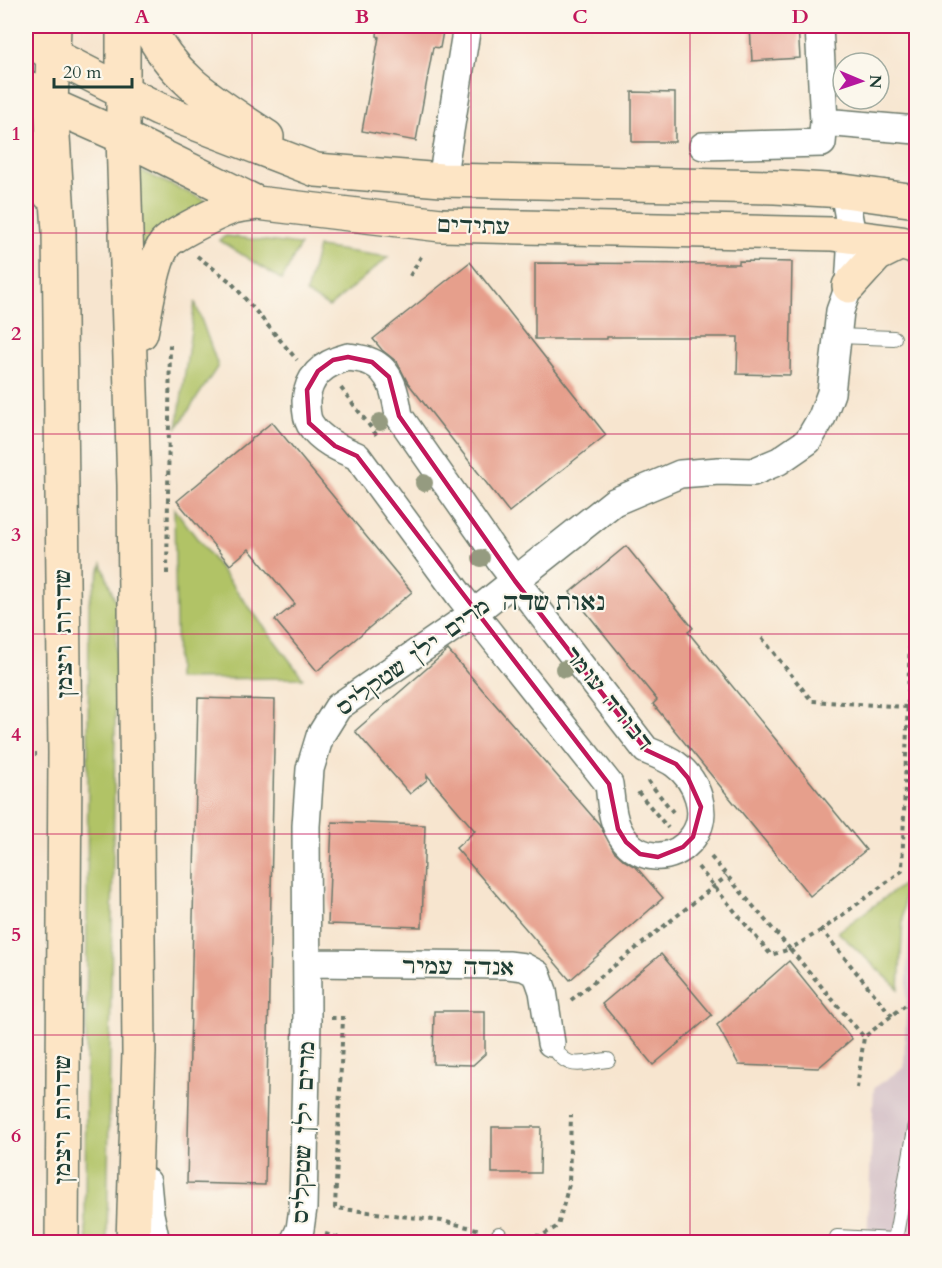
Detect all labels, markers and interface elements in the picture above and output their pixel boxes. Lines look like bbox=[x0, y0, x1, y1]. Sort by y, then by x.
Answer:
text: A bbox=[134, 3, 150, 30]
text: B bbox=[355, 3, 369, 30]
text: C bbox=[572, 3, 588, 30]
text: D bbox=[791, 3, 809, 30]
scale bar bbox=[54, 51, 132, 89]
north arrow bbox=[831, 51, 891, 111]
text: 20 m bbox=[63, 60, 102, 85]
text: N bbox=[864, 74, 886, 89]
text: 1 bbox=[11, 120, 21, 147]
street label: עתידים bbox=[436, 210, 510, 242]
text: 2 bbox=[11, 320, 21, 347]
text: 3 bbox=[11, 521, 21, 548]
street label: שדרות ויצמן bbox=[48, 569, 80, 699]
district label: נאות שדה bbox=[503, 586, 605, 619]
street label: מרים ילן שטקליס bbox=[331, 591, 496, 723]
street label: דבורה עומר bbox=[557, 640, 660, 757]
text: 4 bbox=[11, 721, 21, 748]
text: 5 bbox=[11, 921, 21, 948]
street label: אנדה עמיר bbox=[402, 951, 514, 983]
street label: מרים ילן שטקליס bbox=[286, 1040, 322, 1224]
street label: שדרות ויצמן bbox=[48, 1055, 78, 1185]
text: 6 bbox=[11, 1122, 21, 1149]

